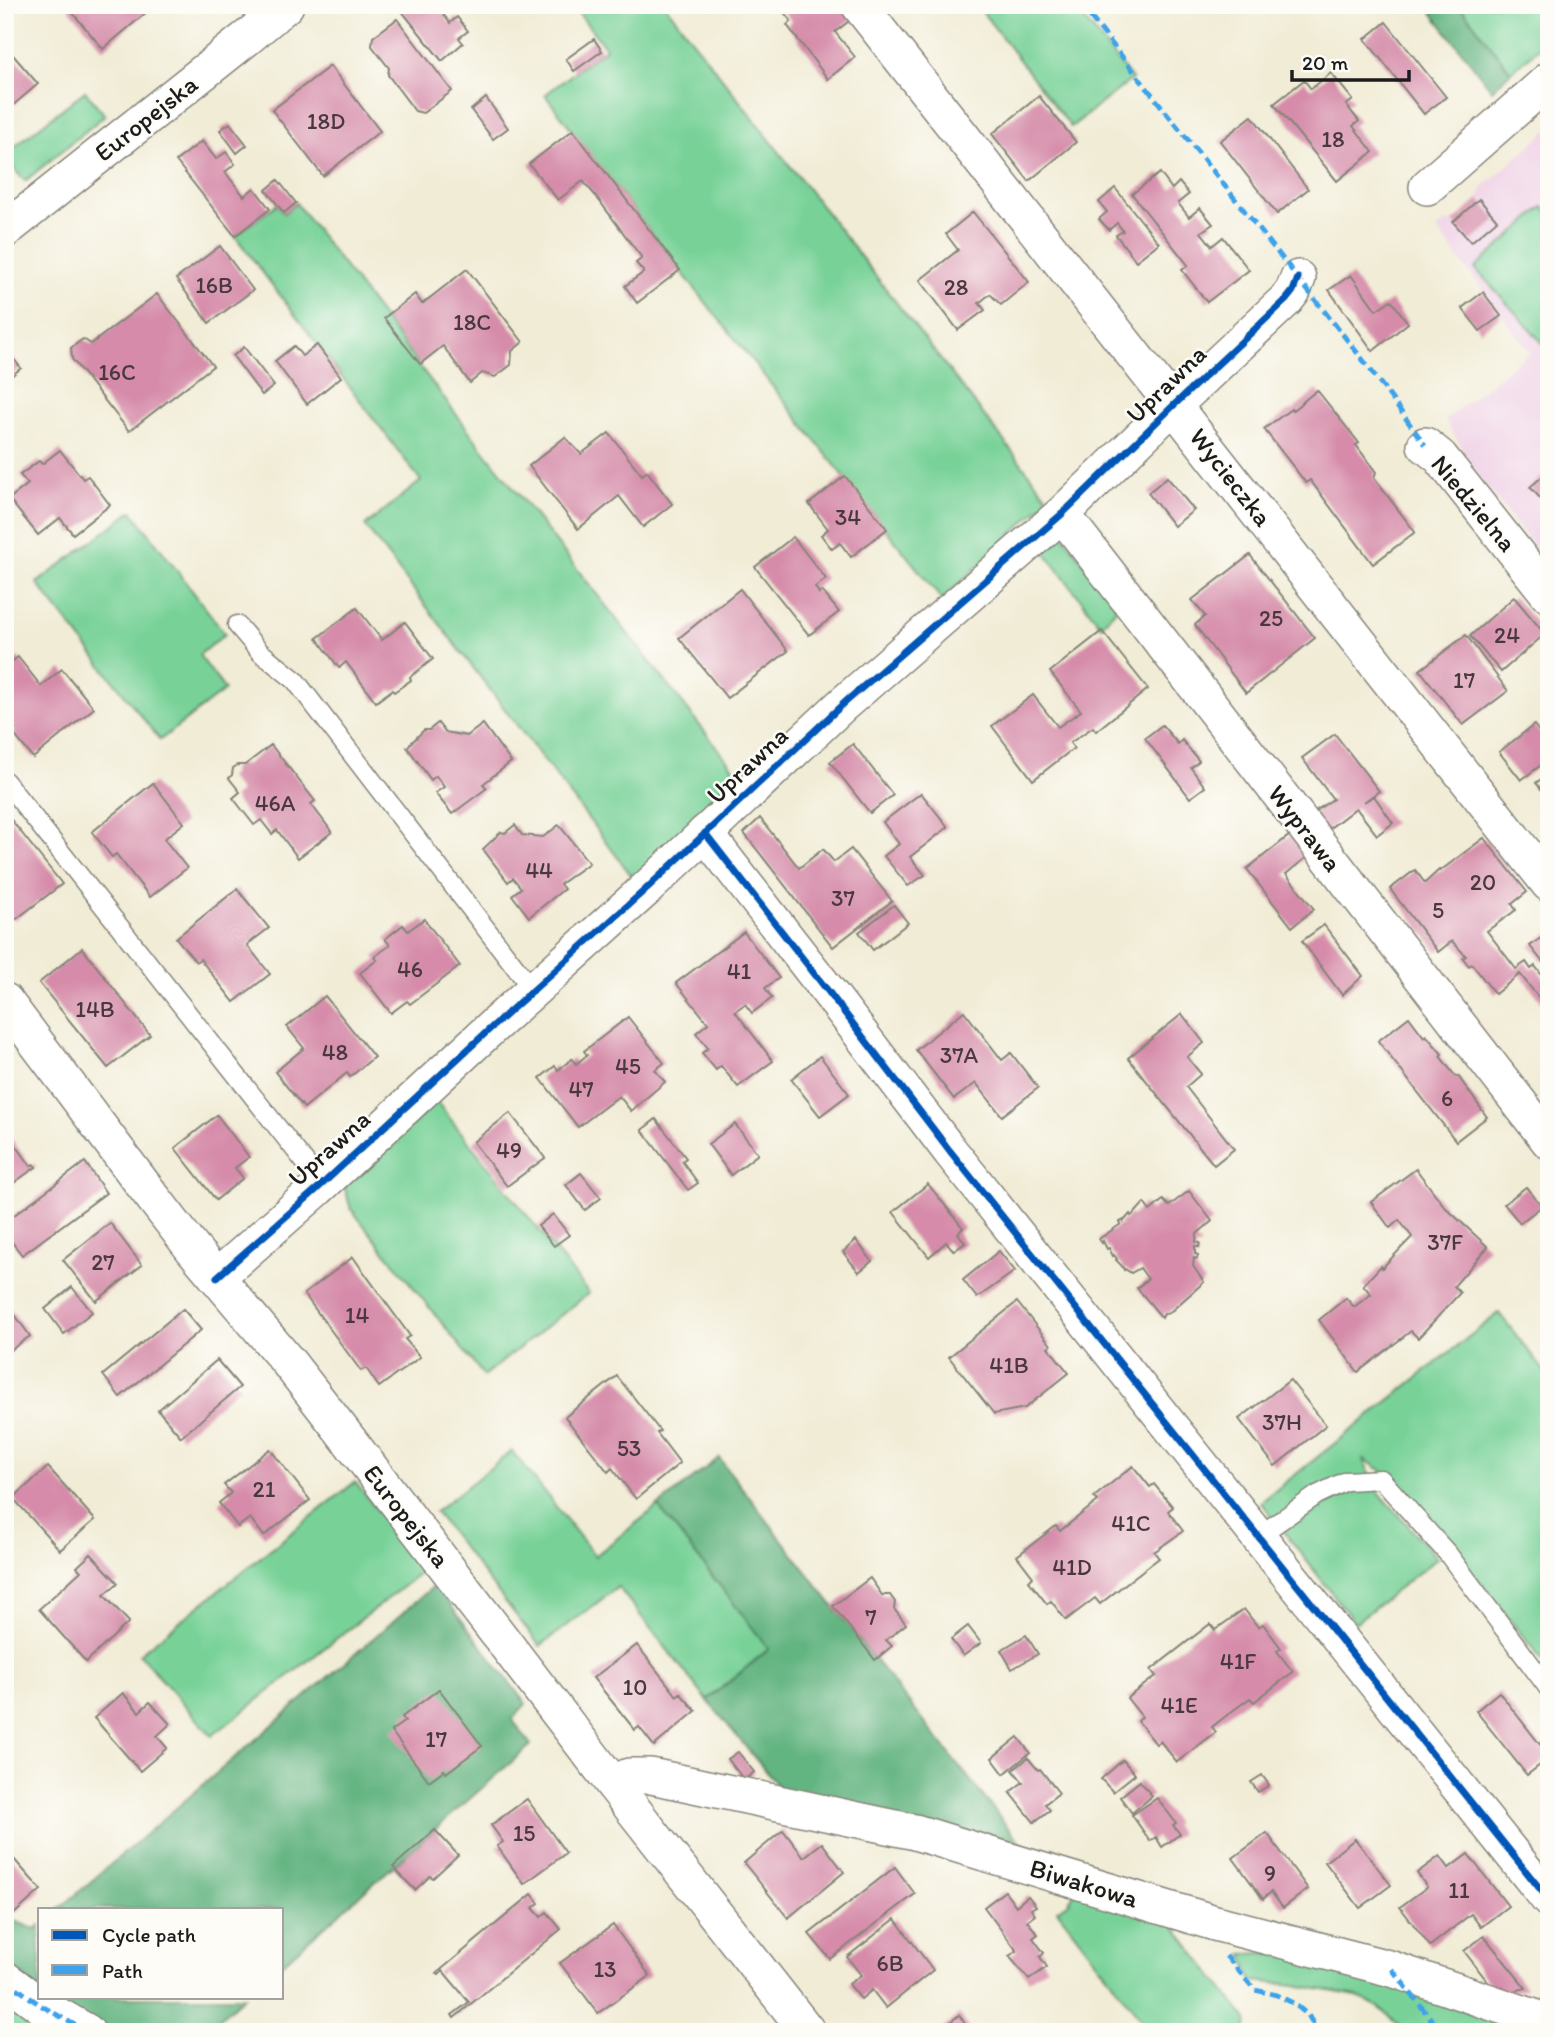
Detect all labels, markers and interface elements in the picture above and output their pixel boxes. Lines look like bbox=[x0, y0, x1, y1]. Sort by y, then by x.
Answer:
scale bar bbox=[1292, 38, 1409, 82]
text: 20 m bbox=[1302, 50, 1349, 75]
street label: Europejska bbox=[88, 67, 204, 168]
house number: 18D bbox=[307, 107, 345, 135]
house number: 18 bbox=[1321, 125, 1345, 153]
house number: 16B bbox=[195, 271, 233, 299]
house number: 28 bbox=[944, 273, 968, 301]
house number: 18C bbox=[453, 308, 491, 336]
street label: Uprawna bbox=[1119, 338, 1213, 430]
house number: 16C bbox=[98, 358, 136, 386]
street label: Wycieczka bbox=[1183, 421, 1280, 533]
street label: Niedzielna bbox=[1424, 448, 1524, 558]
house number: 34 bbox=[835, 503, 861, 531]
house number: 25 bbox=[1259, 604, 1283, 632]
house number: 24 bbox=[1494, 621, 1520, 649]
house number: 17 bbox=[1453, 666, 1475, 694]
street label: Uprawna bbox=[700, 719, 794, 811]
street label: Wyprawa bbox=[1261, 778, 1349, 878]
house number: 46A bbox=[255, 789, 296, 817]
house number: 44 bbox=[525, 856, 553, 884]
house number: 20 bbox=[1470, 868, 1496, 896]
house number: 37 bbox=[831, 884, 855, 912]
house number: 5 bbox=[1432, 896, 1444, 924]
house number: 46 bbox=[397, 955, 423, 983]
house number: 41 bbox=[727, 957, 752, 985]
house number: 14B bbox=[75, 995, 115, 1023]
house number: 48 bbox=[322, 1038, 348, 1066]
house number: 37A bbox=[940, 1041, 979, 1069]
house number: 45 bbox=[615, 1052, 641, 1080]
house number: 47 bbox=[568, 1075, 594, 1103]
house number: 6 bbox=[1441, 1084, 1453, 1112]
street label: Uprawna bbox=[281, 1103, 377, 1193]
house number: 49 bbox=[496, 1136, 522, 1164]
house number: 37F bbox=[1427, 1228, 1463, 1256]
house number: 27 bbox=[91, 1248, 115, 1276]
house number: 14 bbox=[345, 1301, 369, 1329]
house number: 41B bbox=[989, 1351, 1029, 1379]
house number: 37H bbox=[1262, 1408, 1302, 1436]
house number: 53 bbox=[617, 1434, 641, 1462]
street label: Europejska bbox=[357, 1458, 458, 1574]
house number: 21 bbox=[253, 1475, 276, 1503]
house number: 41C bbox=[1111, 1509, 1151, 1537]
house number: 41D bbox=[1052, 1553, 1092, 1581]
house number: 7 bbox=[865, 1603, 877, 1631]
house number: 41F bbox=[1220, 1647, 1256, 1675]
house number: 10 bbox=[623, 1673, 647, 1701]
house number: 41E bbox=[1160, 1691, 1198, 1719]
house number: 17 bbox=[425, 1725, 447, 1753]
house number: 15 bbox=[513, 1819, 535, 1847]
street label: Biwakowa bbox=[1026, 1851, 1143, 1915]
house number: 9 bbox=[1264, 1859, 1276, 1887]
house number: 11 bbox=[1448, 1876, 1470, 1904]
legend bbox=[38, 1908, 284, 1998]
text: Cycle path bbox=[102, 1922, 196, 1947]
house number: 6B bbox=[876, 1949, 904, 1977]
house number: 13 bbox=[593, 1955, 617, 1983]
text: Path bbox=[102, 1958, 143, 1983]

